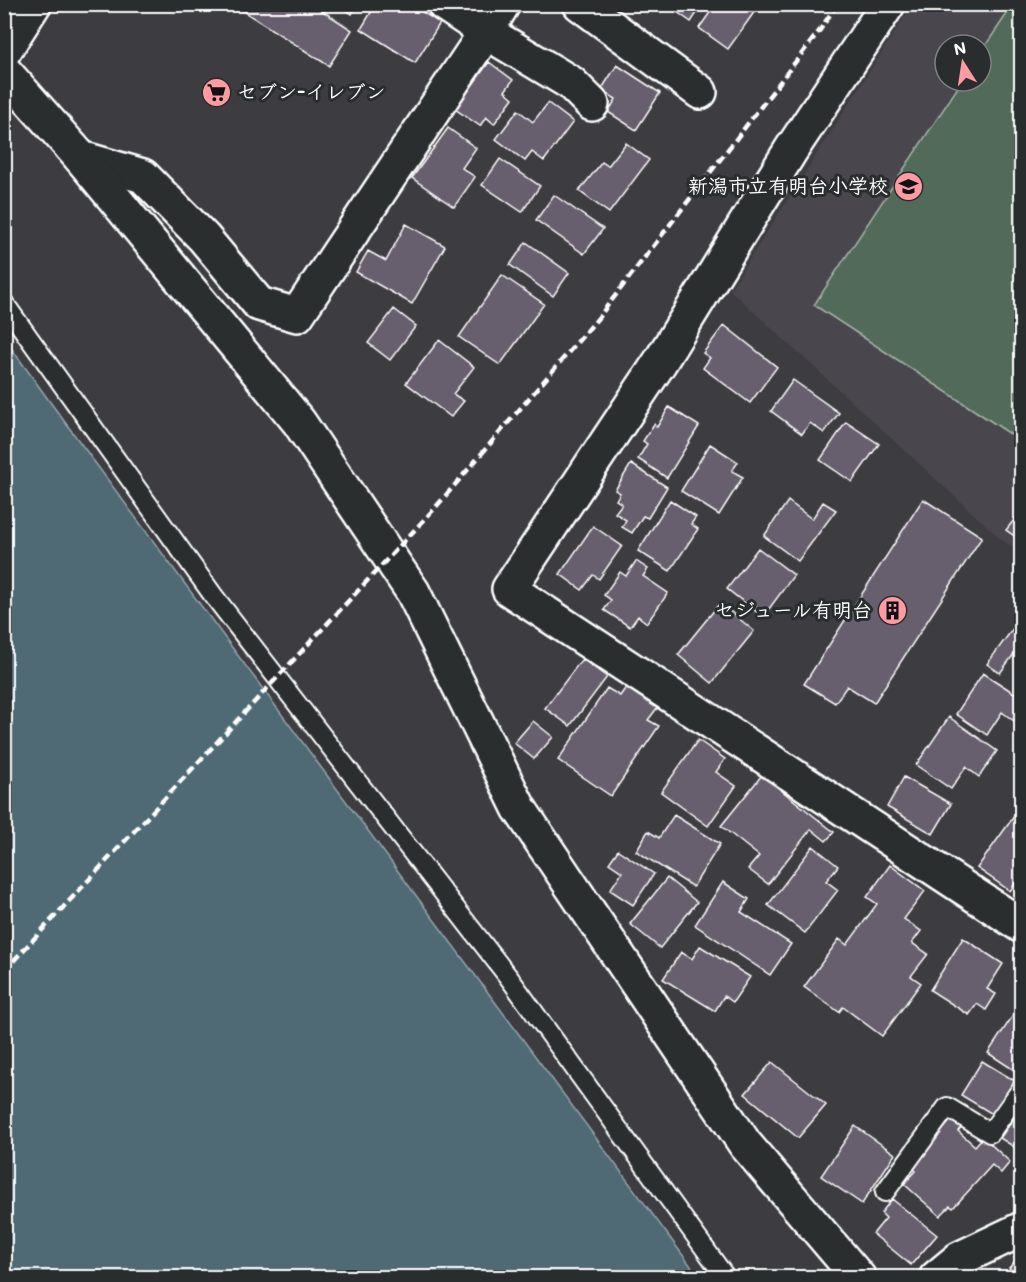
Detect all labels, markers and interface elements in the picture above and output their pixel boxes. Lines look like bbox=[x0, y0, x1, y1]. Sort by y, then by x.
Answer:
north arrow bbox=[933, 33, 993, 93]
text: N bbox=[952, 36, 968, 59]
supermarket icon: セブン-イレブン bbox=[200, 76, 232, 108]
place label: セブン-イレブン bbox=[237, 78, 385, 104]
school or university icon: 新潟市立有明台小学校 bbox=[893, 170, 925, 202]
place label: 新潟市立有明台小学校 bbox=[688, 172, 888, 198]
building icon: セジュール有明台 bbox=[877, 594, 909, 626]
place label: セジュール有明台 bbox=[715, 596, 872, 622]

